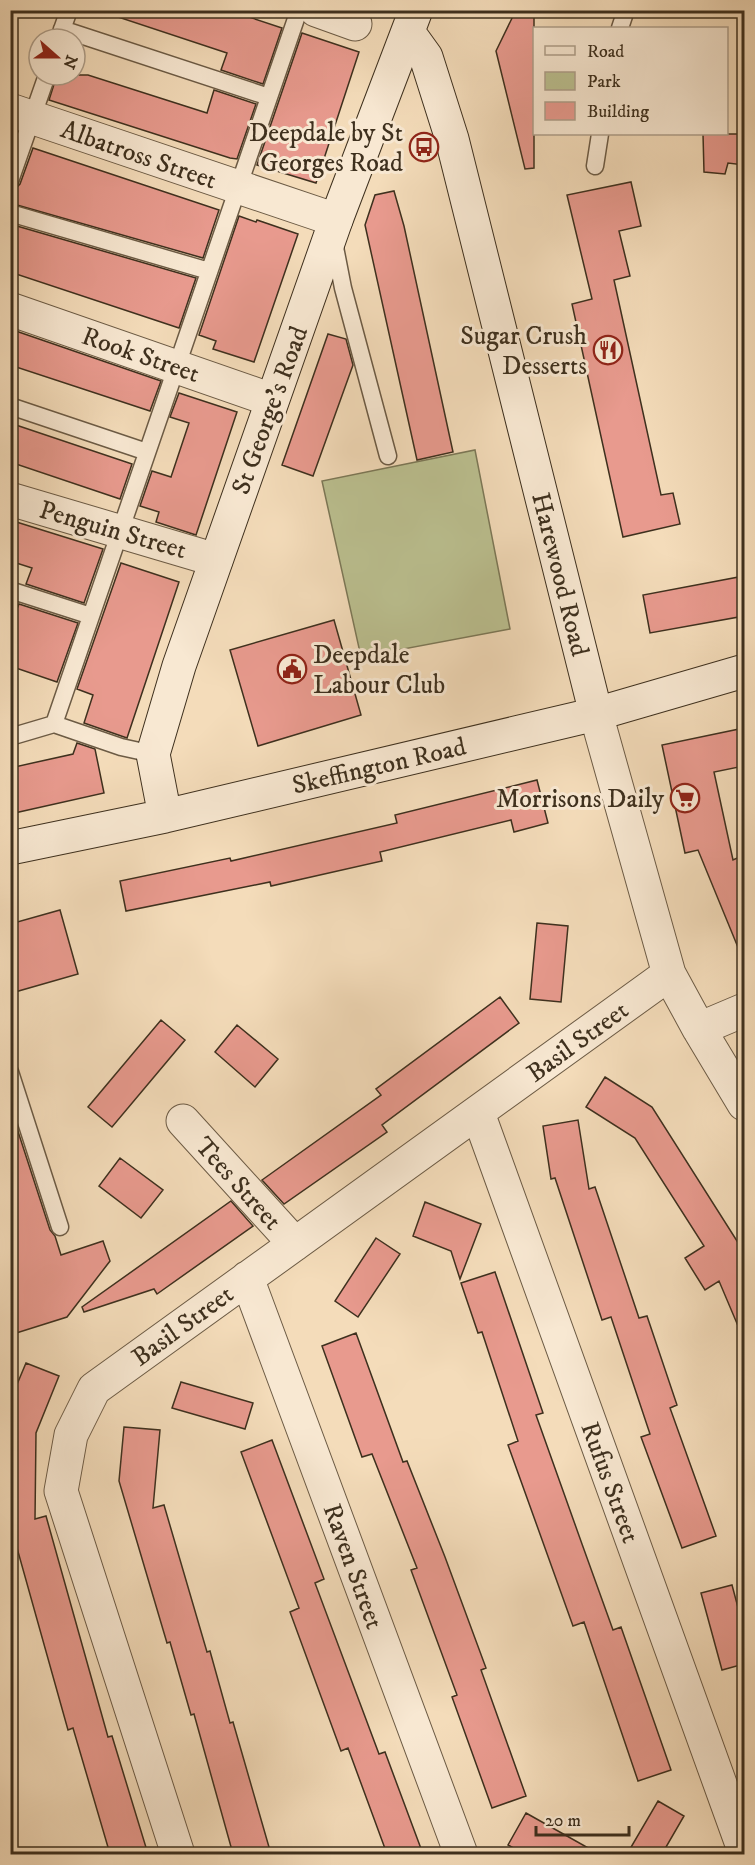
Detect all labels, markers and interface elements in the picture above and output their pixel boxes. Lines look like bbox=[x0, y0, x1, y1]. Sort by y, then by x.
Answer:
north arrow bbox=[27, 27, 87, 87]
legend bbox=[533, 27, 728, 135]
text: Road bbox=[587, 41, 624, 63]
text: N bbox=[58, 52, 82, 72]
text: Park bbox=[587, 71, 621, 93]
text: Building bbox=[587, 101, 649, 123]
street label: Albatross Street bbox=[56, 113, 221, 197]
place label: Deepdale by St Georges Road bbox=[249, 117, 403, 180]
bus stop icon: Deepdale by St Georges Road bbox=[408, 131, 440, 163]
street label: Rook Street bbox=[77, 320, 204, 391]
place label: Sugar Crush Desserts bbox=[460, 320, 587, 383]
street label: St George's Road bbox=[225, 322, 316, 499]
restaurant icon: Sugar Crush Desserts bbox=[592, 334, 624, 366]
street label: Harewood Road bbox=[523, 489, 596, 660]
street label: Penguin Street bbox=[35, 494, 190, 567]
place label: Deepdale Labour Club bbox=[313, 639, 445, 702]
public building icon: Deepdale Labour Club bbox=[276, 653, 308, 685]
street label: Skeffington Road bbox=[289, 730, 470, 803]
supermarket icon: Morrisons Daily bbox=[669, 782, 701, 814]
place label: Morrisons Daily bbox=[496, 783, 665, 816]
street label: Basil Street bbox=[521, 994, 635, 1090]
street label: Tees Street bbox=[187, 1130, 288, 1238]
street label: Basil Street bbox=[126, 1278, 240, 1374]
street label: Rufus Street bbox=[572, 1417, 647, 1548]
street label: Raven Street bbox=[315, 1499, 391, 1634]
scale bar bbox=[536, 1799, 629, 1837]
text: 20 m bbox=[545, 1810, 581, 1832]

